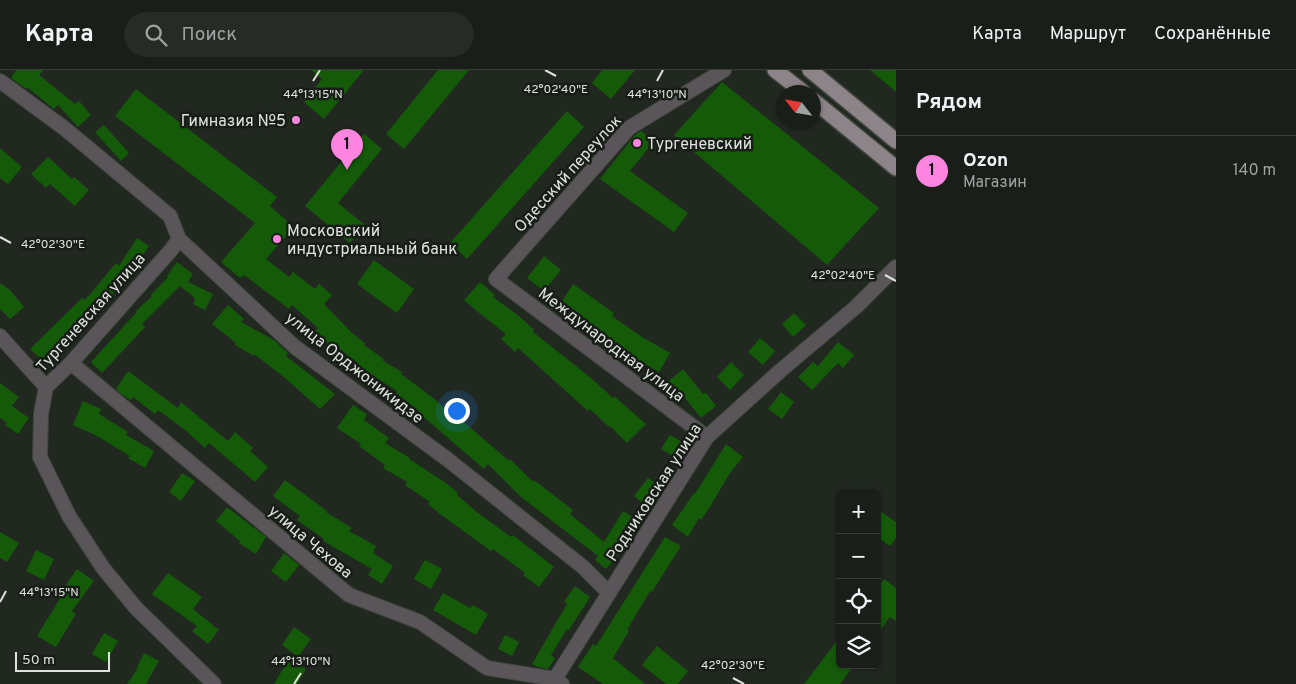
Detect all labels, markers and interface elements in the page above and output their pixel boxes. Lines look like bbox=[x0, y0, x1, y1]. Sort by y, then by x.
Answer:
search box bbox=[124, 12, 474, 57]
text: Карта bbox=[25, 20, 94, 50]
icon: search bbox=[142, 21, 170, 49]
text: Поиск bbox=[182, 23, 237, 47]
text: Карта bbox=[972, 23, 1022, 46]
text: Маршрут bbox=[1050, 23, 1126, 46]
text: Сохранённые bbox=[1154, 23, 1271, 46]
text: 42°02'40"E bbox=[524, 82, 588, 98]
north arrow bbox=[776, 85, 821, 130]
text: 44°13'15"N bbox=[283, 87, 343, 103]
text: 44°13'10"N bbox=[627, 87, 687, 103]
text: Рядом bbox=[916, 89, 982, 116]
street label: Одесский переулок bbox=[510, 111, 626, 237]
place label: Гимназия №5 bbox=[181, 112, 286, 132]
marker: Гимназия №5 bbox=[290, 114, 302, 126]
pin: 1 bbox=[331, 129, 363, 170]
place label: Тургеневский bbox=[647, 135, 752, 155]
marker: Тургеневский bbox=[631, 137, 643, 149]
text: Ozon bbox=[963, 149, 1008, 173]
text: 1 bbox=[929, 161, 935, 181]
text: 140 m bbox=[1233, 161, 1276, 181]
text: Магазин bbox=[963, 173, 1027, 193]
place label: Московский индустриальный банк bbox=[287, 222, 458, 260]
marker: Московский индустриальный банк bbox=[271, 233, 283, 245]
text: 42°02'30"E bbox=[21, 237, 85, 253]
street label: Тургеневская улица bbox=[33, 250, 150, 377]
text: 42°02'40"E bbox=[811, 268, 875, 284]
street label: Международная улица bbox=[534, 284, 688, 407]
street label: улица Орджоникидзе bbox=[281, 308, 427, 429]
your location bbox=[444, 398, 470, 424]
street label: Родниковская улица bbox=[603, 420, 707, 566]
map controls bbox=[836, 489, 881, 669]
button: + bbox=[836, 489, 881, 534]
street label: улица Чехова bbox=[264, 502, 356, 584]
button: − bbox=[836, 534, 881, 579]
button: locate bbox=[836, 579, 881, 624]
text: 44°13'15"N bbox=[19, 585, 79, 601]
button: layers bbox=[836, 624, 881, 669]
scale bar bbox=[15, 649, 110, 672]
text: 50 m bbox=[22, 652, 55, 669]
text: 44°13'10"N bbox=[271, 654, 331, 670]
text: 42°02'30"E bbox=[701, 658, 765, 674]

